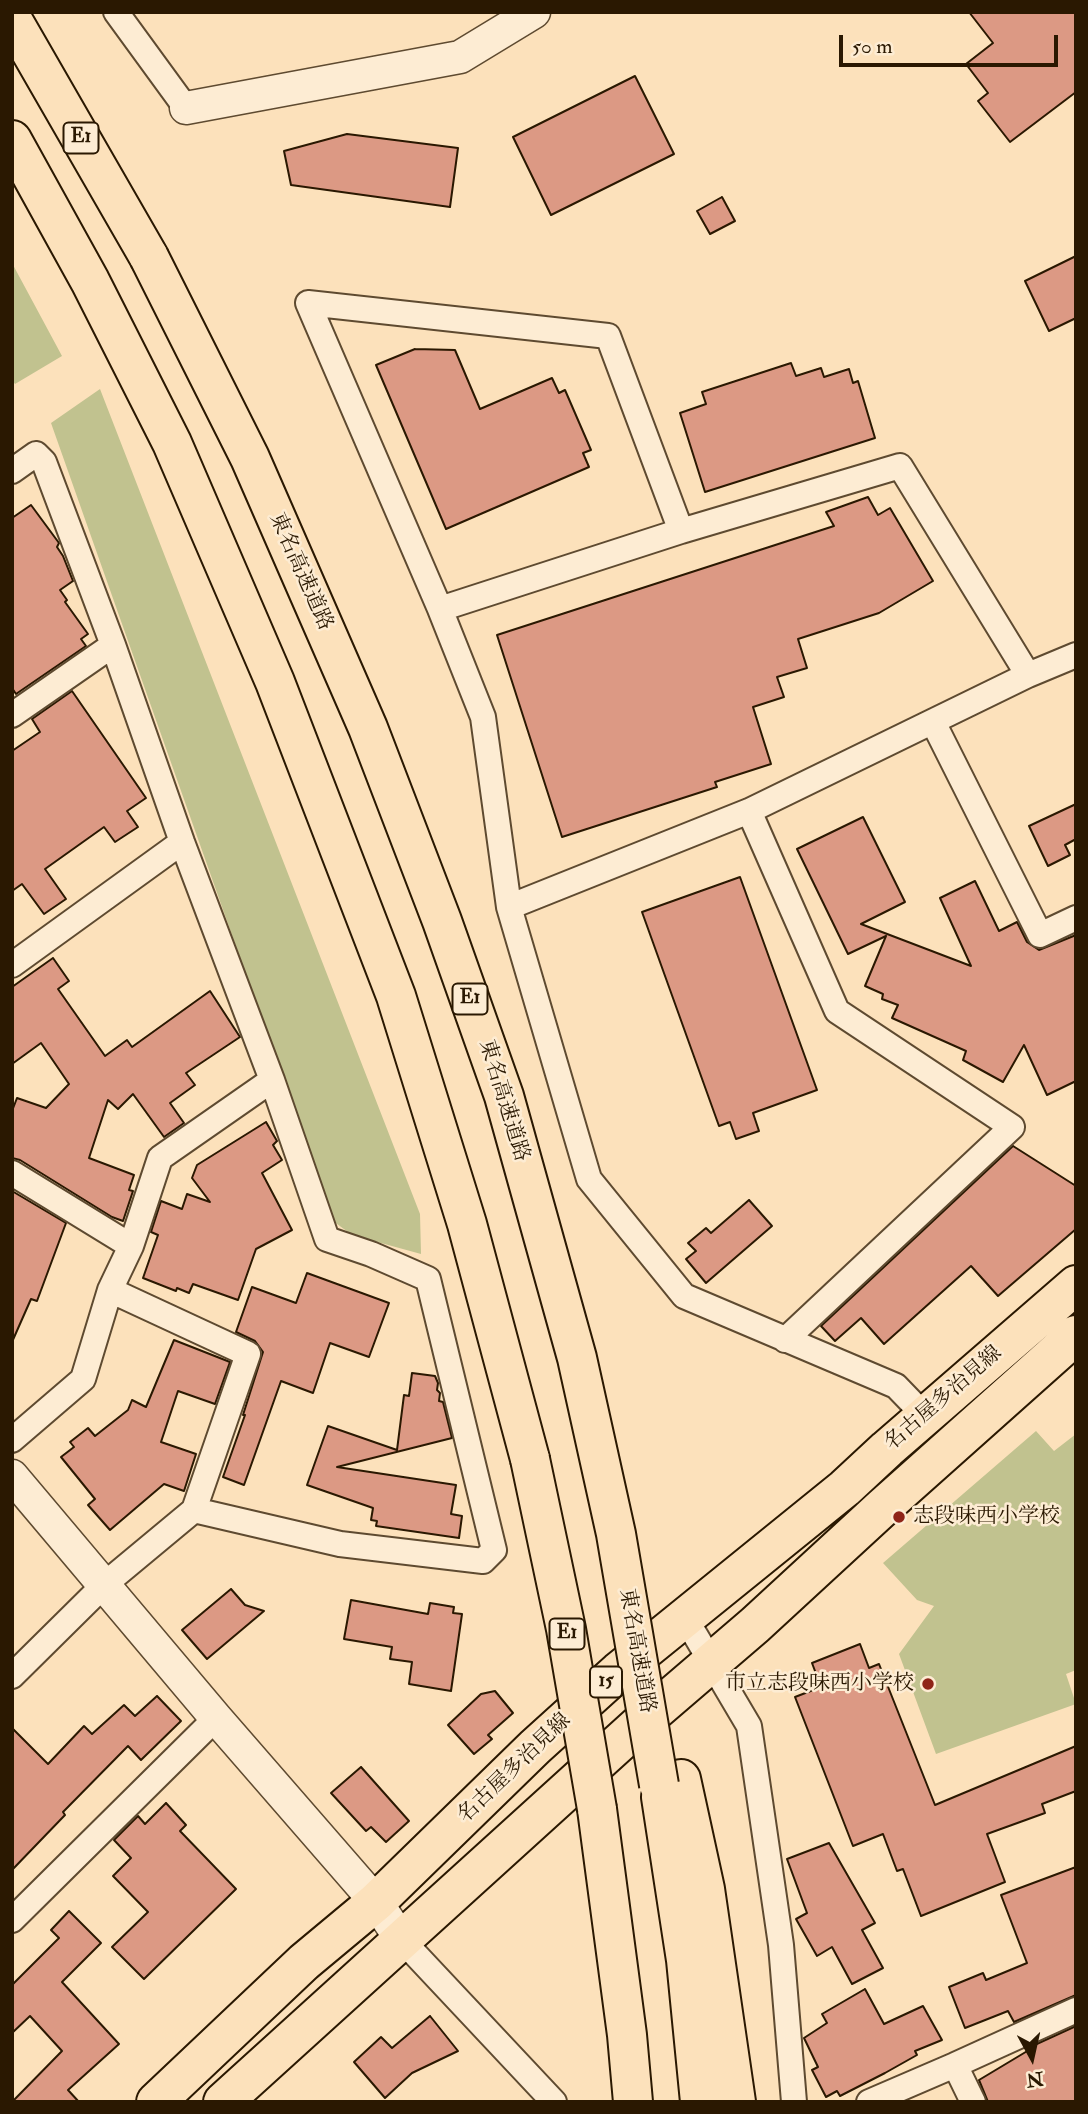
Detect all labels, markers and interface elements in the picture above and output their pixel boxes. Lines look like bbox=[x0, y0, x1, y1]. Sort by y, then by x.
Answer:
scale bar bbox=[843, 21, 1062, 65]
text: 50 m bbox=[852, 33, 893, 60]
road number: E1 bbox=[64, 122, 98, 154]
street label: 東名高速道路 bbox=[263, 509, 337, 635]
road number: E1 bbox=[452, 984, 488, 1015]
street label: 東名高速道路 bbox=[473, 1037, 533, 1165]
street label: 名古屋多治見線 bbox=[880, 1341, 1008, 1457]
place label: 志段味西小学校 bbox=[913, 1504, 1060, 1530]
marker: 志段味西小学校 bbox=[891, 1509, 907, 1525]
street label: 東名高速道路 bbox=[613, 1587, 659, 1715]
road number: E1 bbox=[550, 1618, 584, 1650]
road number: 15 bbox=[590, 1666, 622, 1698]
place label: 市立志段味西小学校 bbox=[725, 1671, 914, 1697]
marker: 市立志段味西小学校 bbox=[920, 1676, 936, 1692]
street label: 名古屋多治見線 bbox=[453, 1709, 577, 1829]
north arrow bbox=[997, 2023, 1067, 2093]
text: N bbox=[1025, 2066, 1045, 2092]

